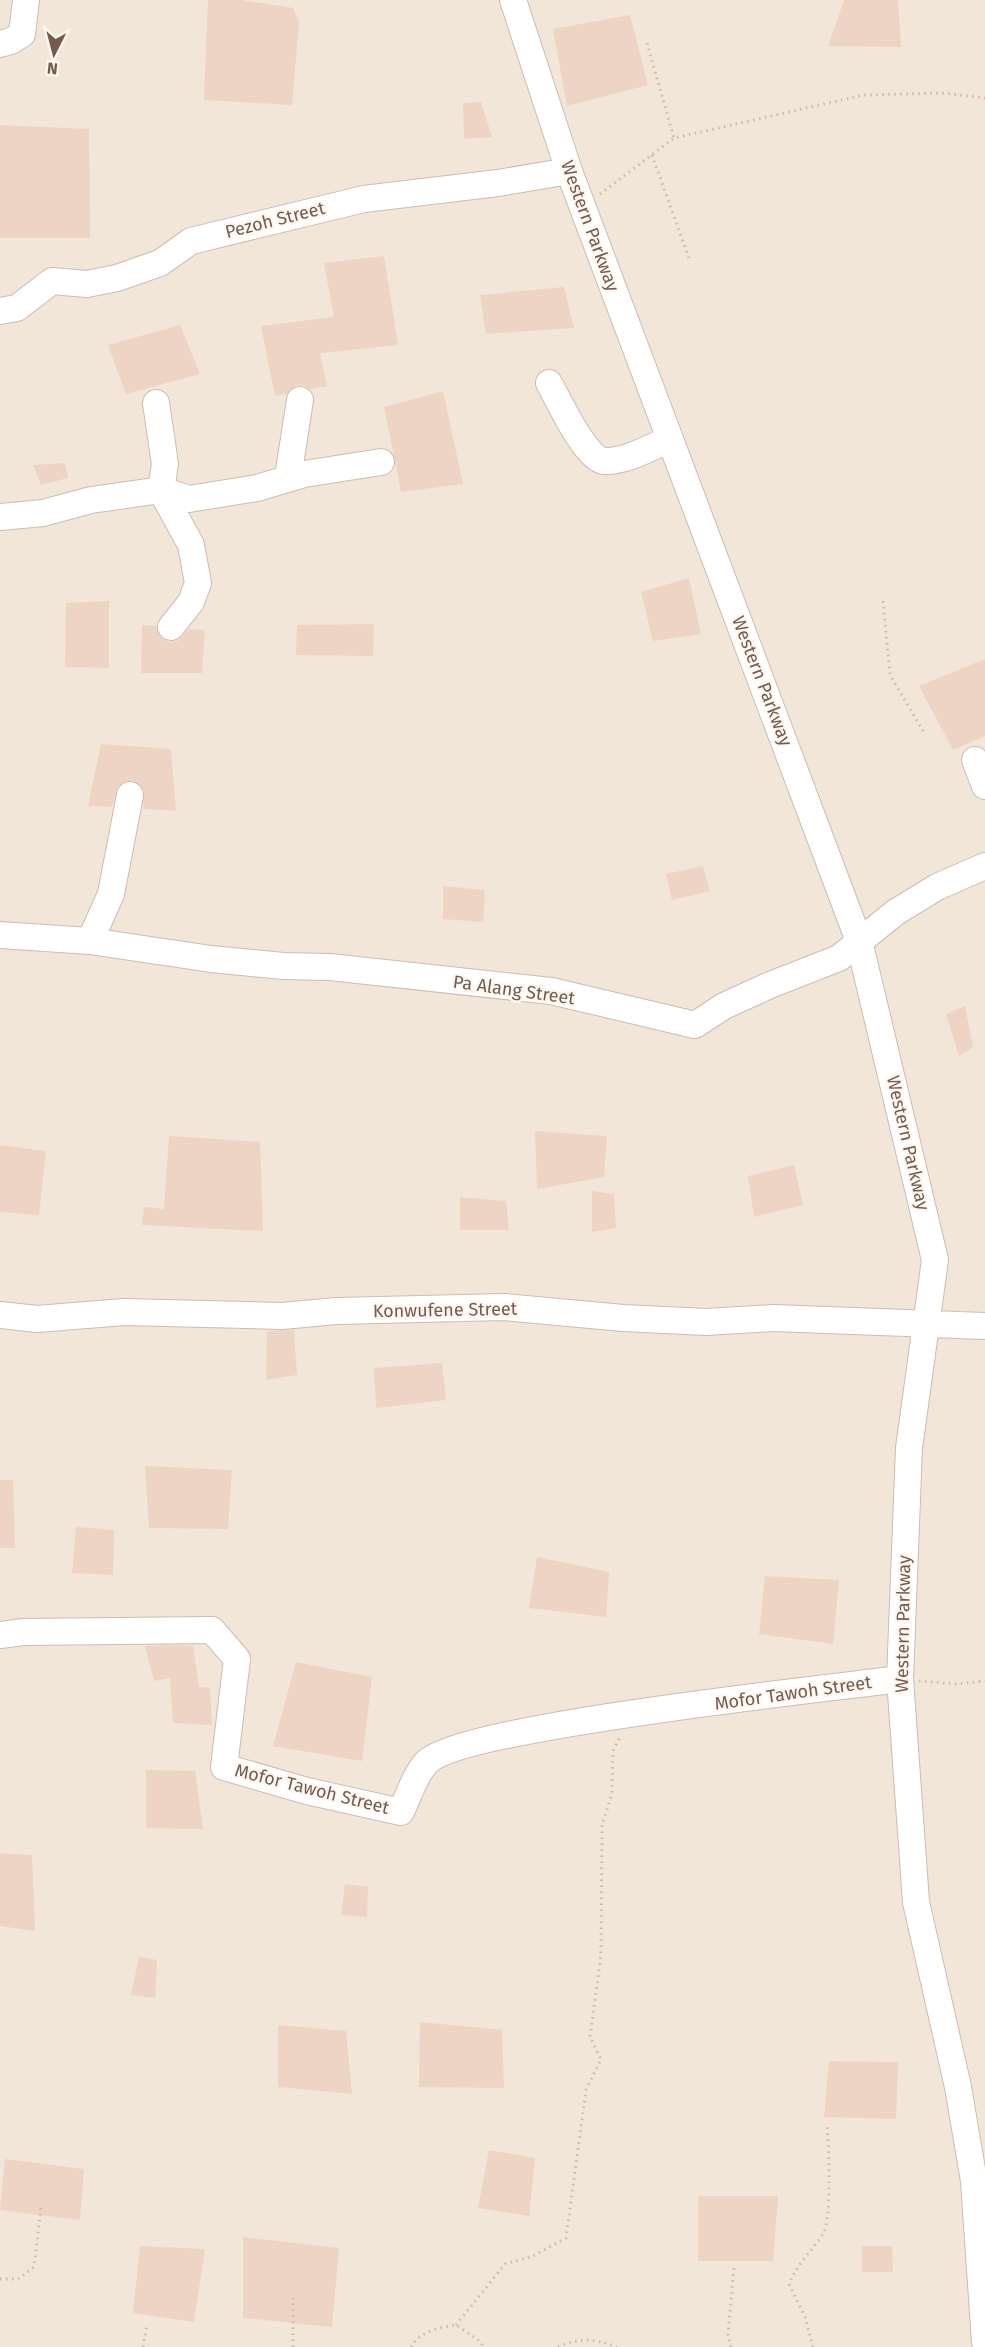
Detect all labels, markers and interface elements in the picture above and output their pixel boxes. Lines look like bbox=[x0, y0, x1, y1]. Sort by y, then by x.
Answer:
north arrow bbox=[24, 24, 84, 84]
text: N bbox=[46, 58, 59, 78]
street label: Western Parkway bbox=[556, 158, 624, 295]
street label: Pezoh Street bbox=[223, 197, 328, 243]
street label: Western Parkway bbox=[727, 613, 797, 749]
street label: Pa Alang Street bbox=[452, 971, 577, 1010]
street label: Western Parkway bbox=[882, 1073, 934, 1213]
street label: Konwufene Street bbox=[373, 1298, 518, 1322]
street label: Western Parkway bbox=[891, 1555, 915, 1693]
street label: Mofor Tawoh Street bbox=[713, 1671, 873, 1715]
street label: Mofor Tawoh Street bbox=[233, 1759, 392, 1819]

